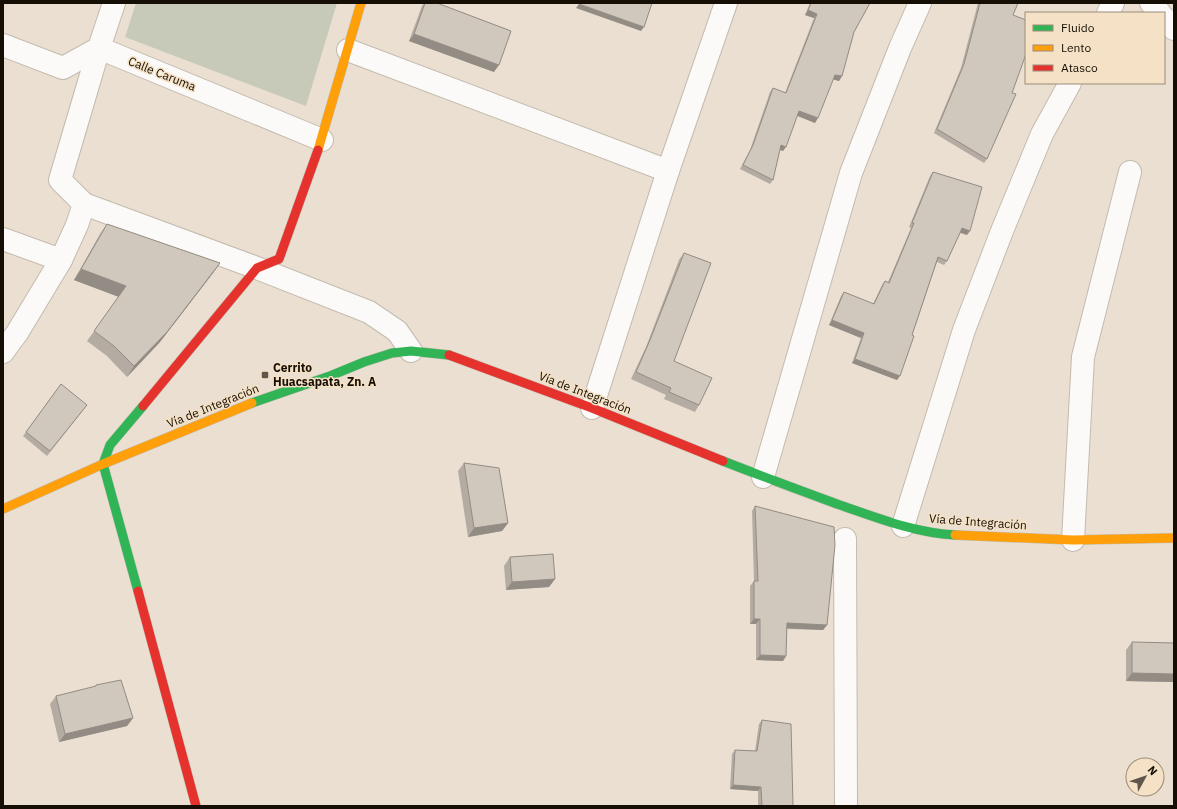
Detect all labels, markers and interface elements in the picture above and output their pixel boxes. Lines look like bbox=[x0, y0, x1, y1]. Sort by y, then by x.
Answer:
legend bbox=[1025, 12, 1165, 84]
text: Fluido bbox=[1061, 20, 1095, 35]
text: Lento bbox=[1061, 40, 1091, 55]
street label: Calle Caruma bbox=[126, 53, 199, 94]
text: Atasco bbox=[1061, 60, 1098, 75]
place label: Cerrito Huacsapata, Zn. A bbox=[273, 360, 376, 389]
street label: Vía de Integración bbox=[537, 368, 634, 417]
marker: Cerrito Huacsapata, Zn. A bbox=[260, 370, 270, 380]
street label: Vía de Integración bbox=[165, 380, 261, 431]
street label: Vía de Integración bbox=[929, 511, 1027, 532]
north arrow bbox=[1125, 757, 1165, 797]
text: N bbox=[1145, 763, 1161, 778]

